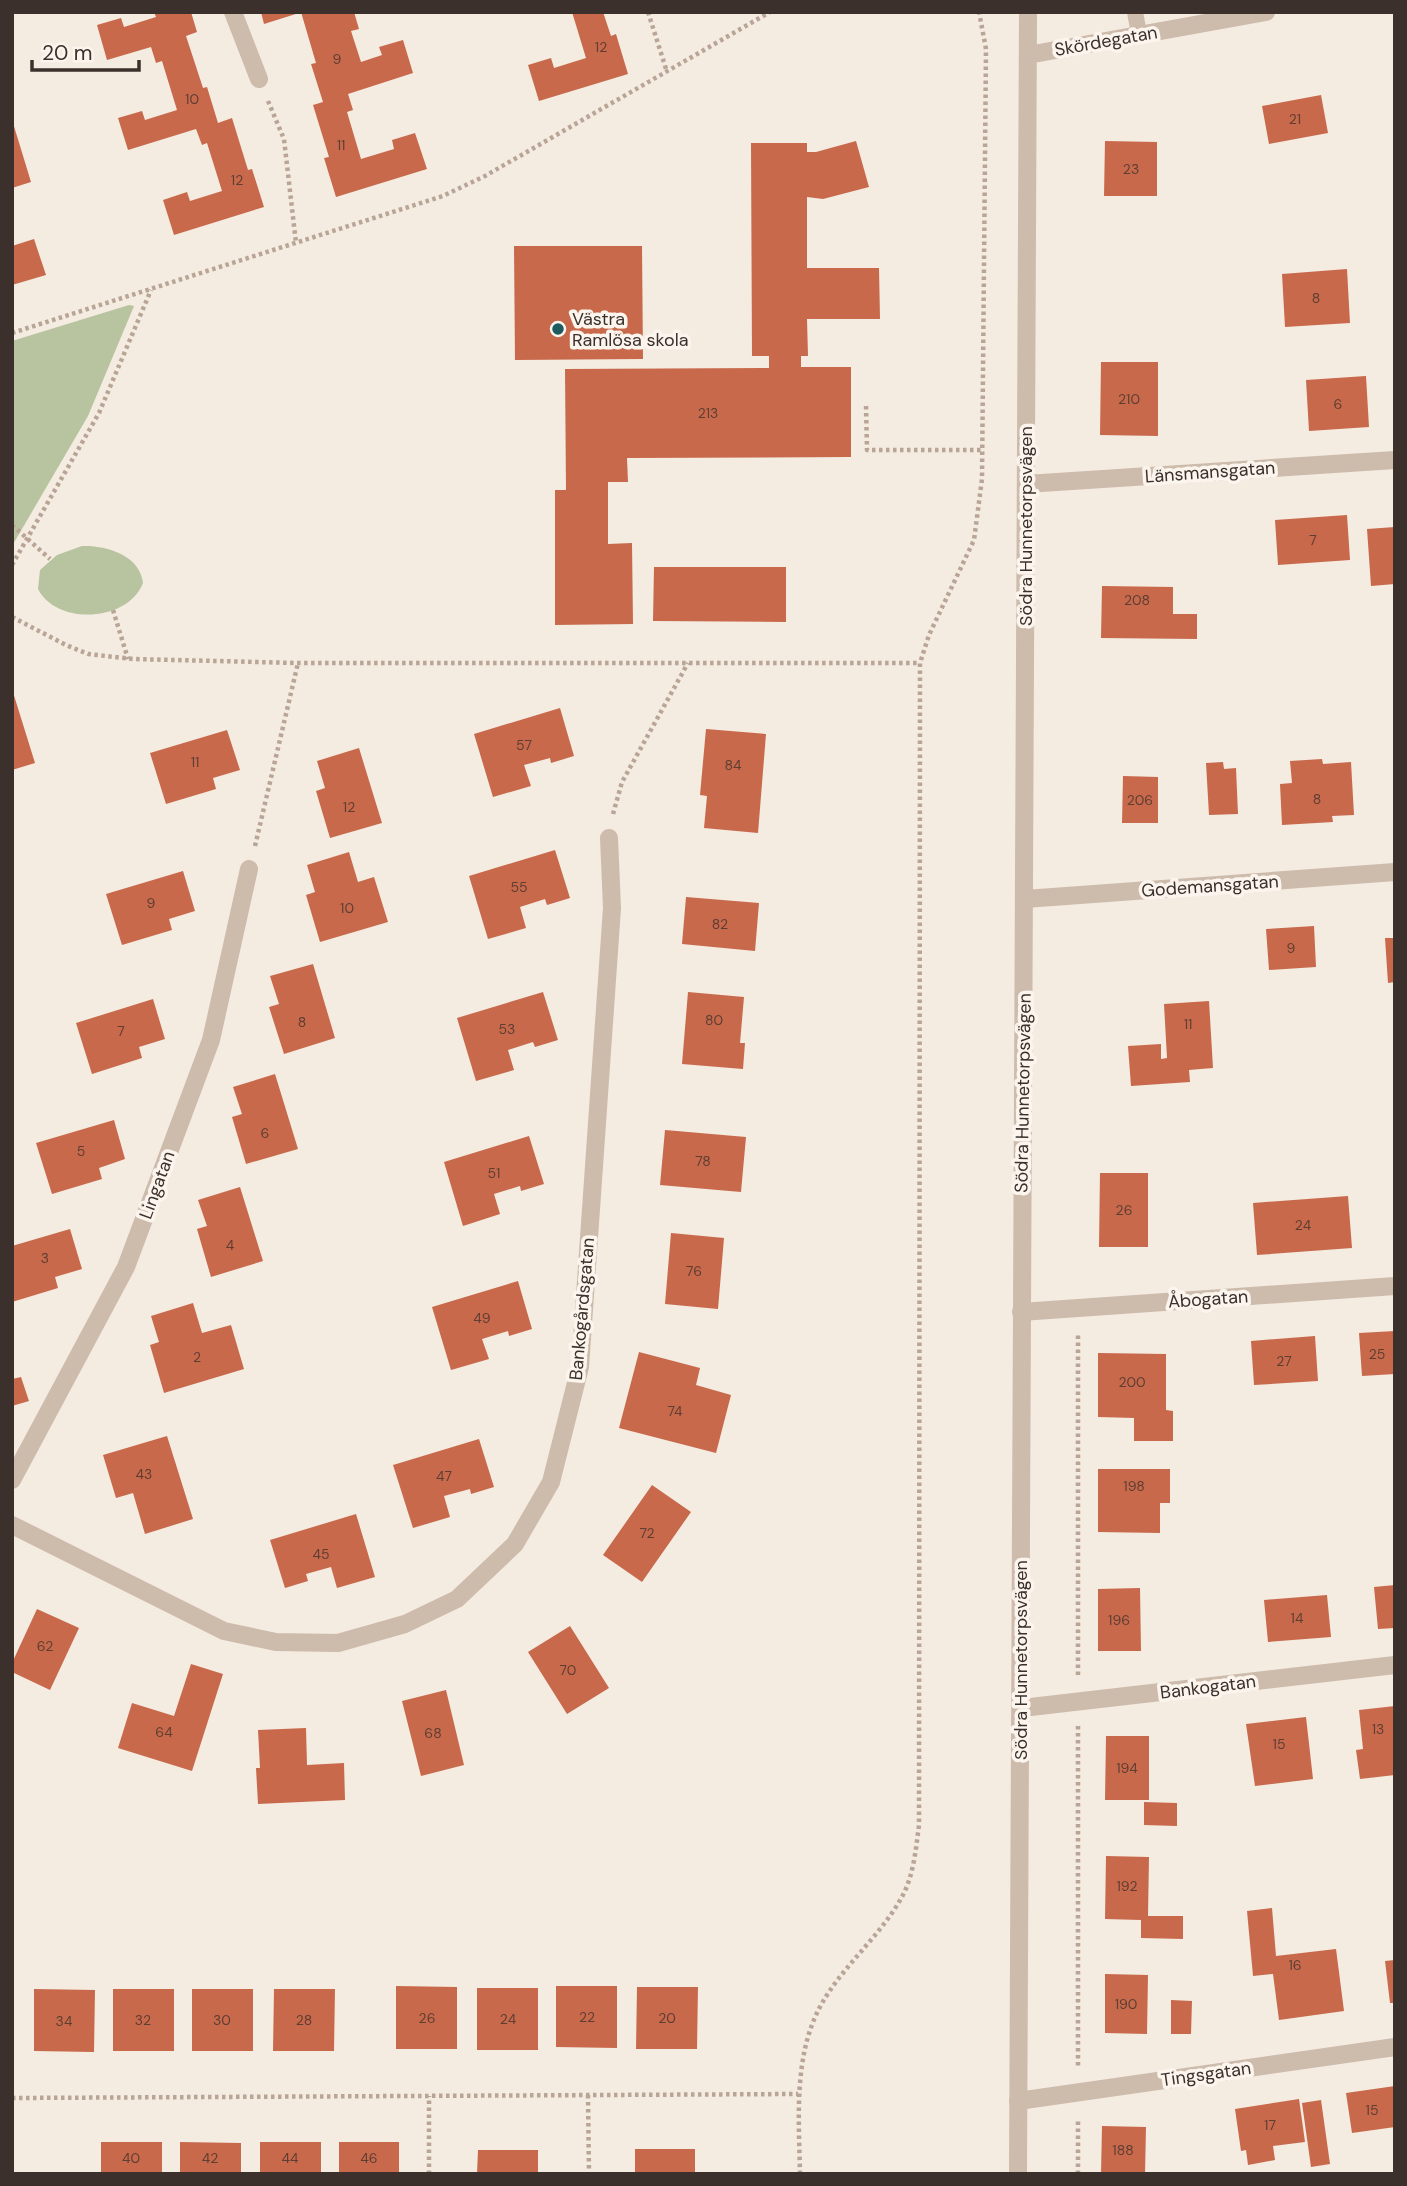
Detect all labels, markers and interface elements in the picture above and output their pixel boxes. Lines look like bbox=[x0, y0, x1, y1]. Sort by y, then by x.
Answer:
street label: Skördegatan bbox=[1053, 20, 1159, 62]
scale bar bbox=[32, 28, 138, 72]
house number: 12 bbox=[595, 38, 607, 56]
text: 20 m bbox=[42, 39, 93, 67]
house number: 9 bbox=[333, 50, 342, 68]
house number: 10 bbox=[185, 90, 199, 108]
house number: 21 bbox=[1289, 110, 1301, 128]
house number: 11 bbox=[337, 136, 345, 154]
house number: 23 bbox=[1123, 160, 1139, 178]
house number: 12 bbox=[231, 171, 243, 189]
house number: 8 bbox=[1312, 289, 1320, 307]
place label: Västra Ramlösa skola bbox=[572, 307, 689, 352]
marker: Västra Ramlösa skola bbox=[550, 321, 566, 337]
house number: 210 bbox=[1118, 390, 1140, 408]
house number: 6 bbox=[1334, 395, 1342, 413]
house number: 213 bbox=[698, 404, 718, 422]
street label: Södra Hunnetorpsvägen bbox=[1014, 426, 1038, 626]
street label: Länsmansgatan bbox=[1144, 455, 1276, 489]
house number: 7 bbox=[1309, 531, 1317, 549]
house number: 208 bbox=[1124, 591, 1150, 609]
house number: 57 bbox=[516, 736, 532, 754]
house number: 11 bbox=[191, 753, 199, 771]
house number: 84 bbox=[724, 756, 742, 774]
house number: 8 bbox=[1313, 790, 1321, 808]
house number: 206 bbox=[1127, 791, 1153, 809]
house number: 12 bbox=[343, 798, 355, 816]
street label: Godemansgatan bbox=[1140, 869, 1280, 903]
house number: 55 bbox=[510, 878, 528, 896]
house number: 9 bbox=[147, 894, 156, 912]
house number: 10 bbox=[340, 899, 354, 917]
house number: 82 bbox=[712, 915, 728, 933]
house number: 9 bbox=[1287, 939, 1296, 957]
street label: Södra Hunnetorpsvägen bbox=[1009, 993, 1037, 1193]
house number: 80 bbox=[705, 1011, 723, 1029]
house number: 8 bbox=[298, 1013, 306, 1031]
house number: 11 bbox=[1184, 1015, 1192, 1033]
house number: 53 bbox=[499, 1020, 515, 1038]
house number: 7 bbox=[117, 1022, 125, 1040]
house number: 6 bbox=[261, 1124, 269, 1142]
house number: 5 bbox=[77, 1142, 85, 1160]
street label: Lingatan bbox=[134, 1148, 180, 1222]
house number: 78 bbox=[695, 1152, 711, 1170]
house number: 51 bbox=[488, 1164, 500, 1182]
house number: 26 bbox=[1116, 1201, 1132, 1219]
house number: 24 bbox=[1295, 1216, 1312, 1234]
house number: 4 bbox=[226, 1236, 235, 1254]
street label: Bankogårdsgatan bbox=[564, 1237, 600, 1381]
house number: 3 bbox=[41, 1249, 49, 1267]
house number: 76 bbox=[686, 1262, 702, 1280]
street label: Åbogatan bbox=[1167, 1284, 1249, 1314]
house number: 49 bbox=[473, 1309, 491, 1327]
house number: 25 bbox=[1369, 1345, 1385, 1363]
house number: 2 bbox=[193, 1348, 201, 1366]
house number: 27 bbox=[1276, 1352, 1292, 1370]
house number: 200 bbox=[1118, 1373, 1146, 1391]
house number: 74 bbox=[667, 1402, 683, 1420]
house number: 43 bbox=[136, 1465, 152, 1483]
house number: 47 bbox=[436, 1467, 452, 1485]
house number: 198 bbox=[1123, 1477, 1145, 1495]
house number: 72 bbox=[639, 1524, 655, 1542]
house number: 45 bbox=[312, 1545, 330, 1563]
street label: Södra Hunnetorpsvägen bbox=[1009, 1560, 1033, 1760]
house number: 14 bbox=[1291, 1609, 1304, 1627]
house number: 196 bbox=[1108, 1611, 1130, 1629]
house number: 62 bbox=[37, 1637, 53, 1655]
house number: 70 bbox=[560, 1661, 576, 1679]
street label: Bankogatan bbox=[1159, 1669, 1257, 1705]
house number: 13 bbox=[1372, 1720, 1384, 1738]
house number: 64 bbox=[155, 1723, 173, 1741]
house number: 68 bbox=[424, 1724, 442, 1742]
house number: 15 bbox=[1273, 1735, 1285, 1753]
house number: 194 bbox=[1116, 1759, 1138, 1777]
house number: 192 bbox=[1117, 1877, 1138, 1895]
house number: 16 bbox=[1288, 1956, 1302, 1974]
house number: 190 bbox=[1115, 1995, 1137, 2013]
house number: 22 bbox=[579, 2008, 595, 2026]
house number: 26 bbox=[419, 2009, 435, 2027]
house number: 20 bbox=[658, 2009, 676, 2027]
house number: 24 bbox=[500, 2010, 517, 2028]
house number: 32 bbox=[135, 2011, 151, 2029]
house number: 30 bbox=[213, 2011, 231, 2029]
house number: 28 bbox=[296, 2011, 312, 2029]
house number: 34 bbox=[56, 2012, 73, 2030]
street label: Tingsgatan bbox=[1159, 2056, 1253, 2092]
house number: 15 bbox=[1366, 2101, 1378, 2119]
house number: 17 bbox=[1264, 2116, 1276, 2134]
house number: 188 bbox=[1112, 2141, 1134, 2159]
house number: 40 bbox=[122, 2149, 140, 2167]
house number: 42 bbox=[202, 2149, 218, 2167]
house number: 44 bbox=[282, 2149, 299, 2167]
house number: 46 bbox=[360, 2149, 378, 2167]

